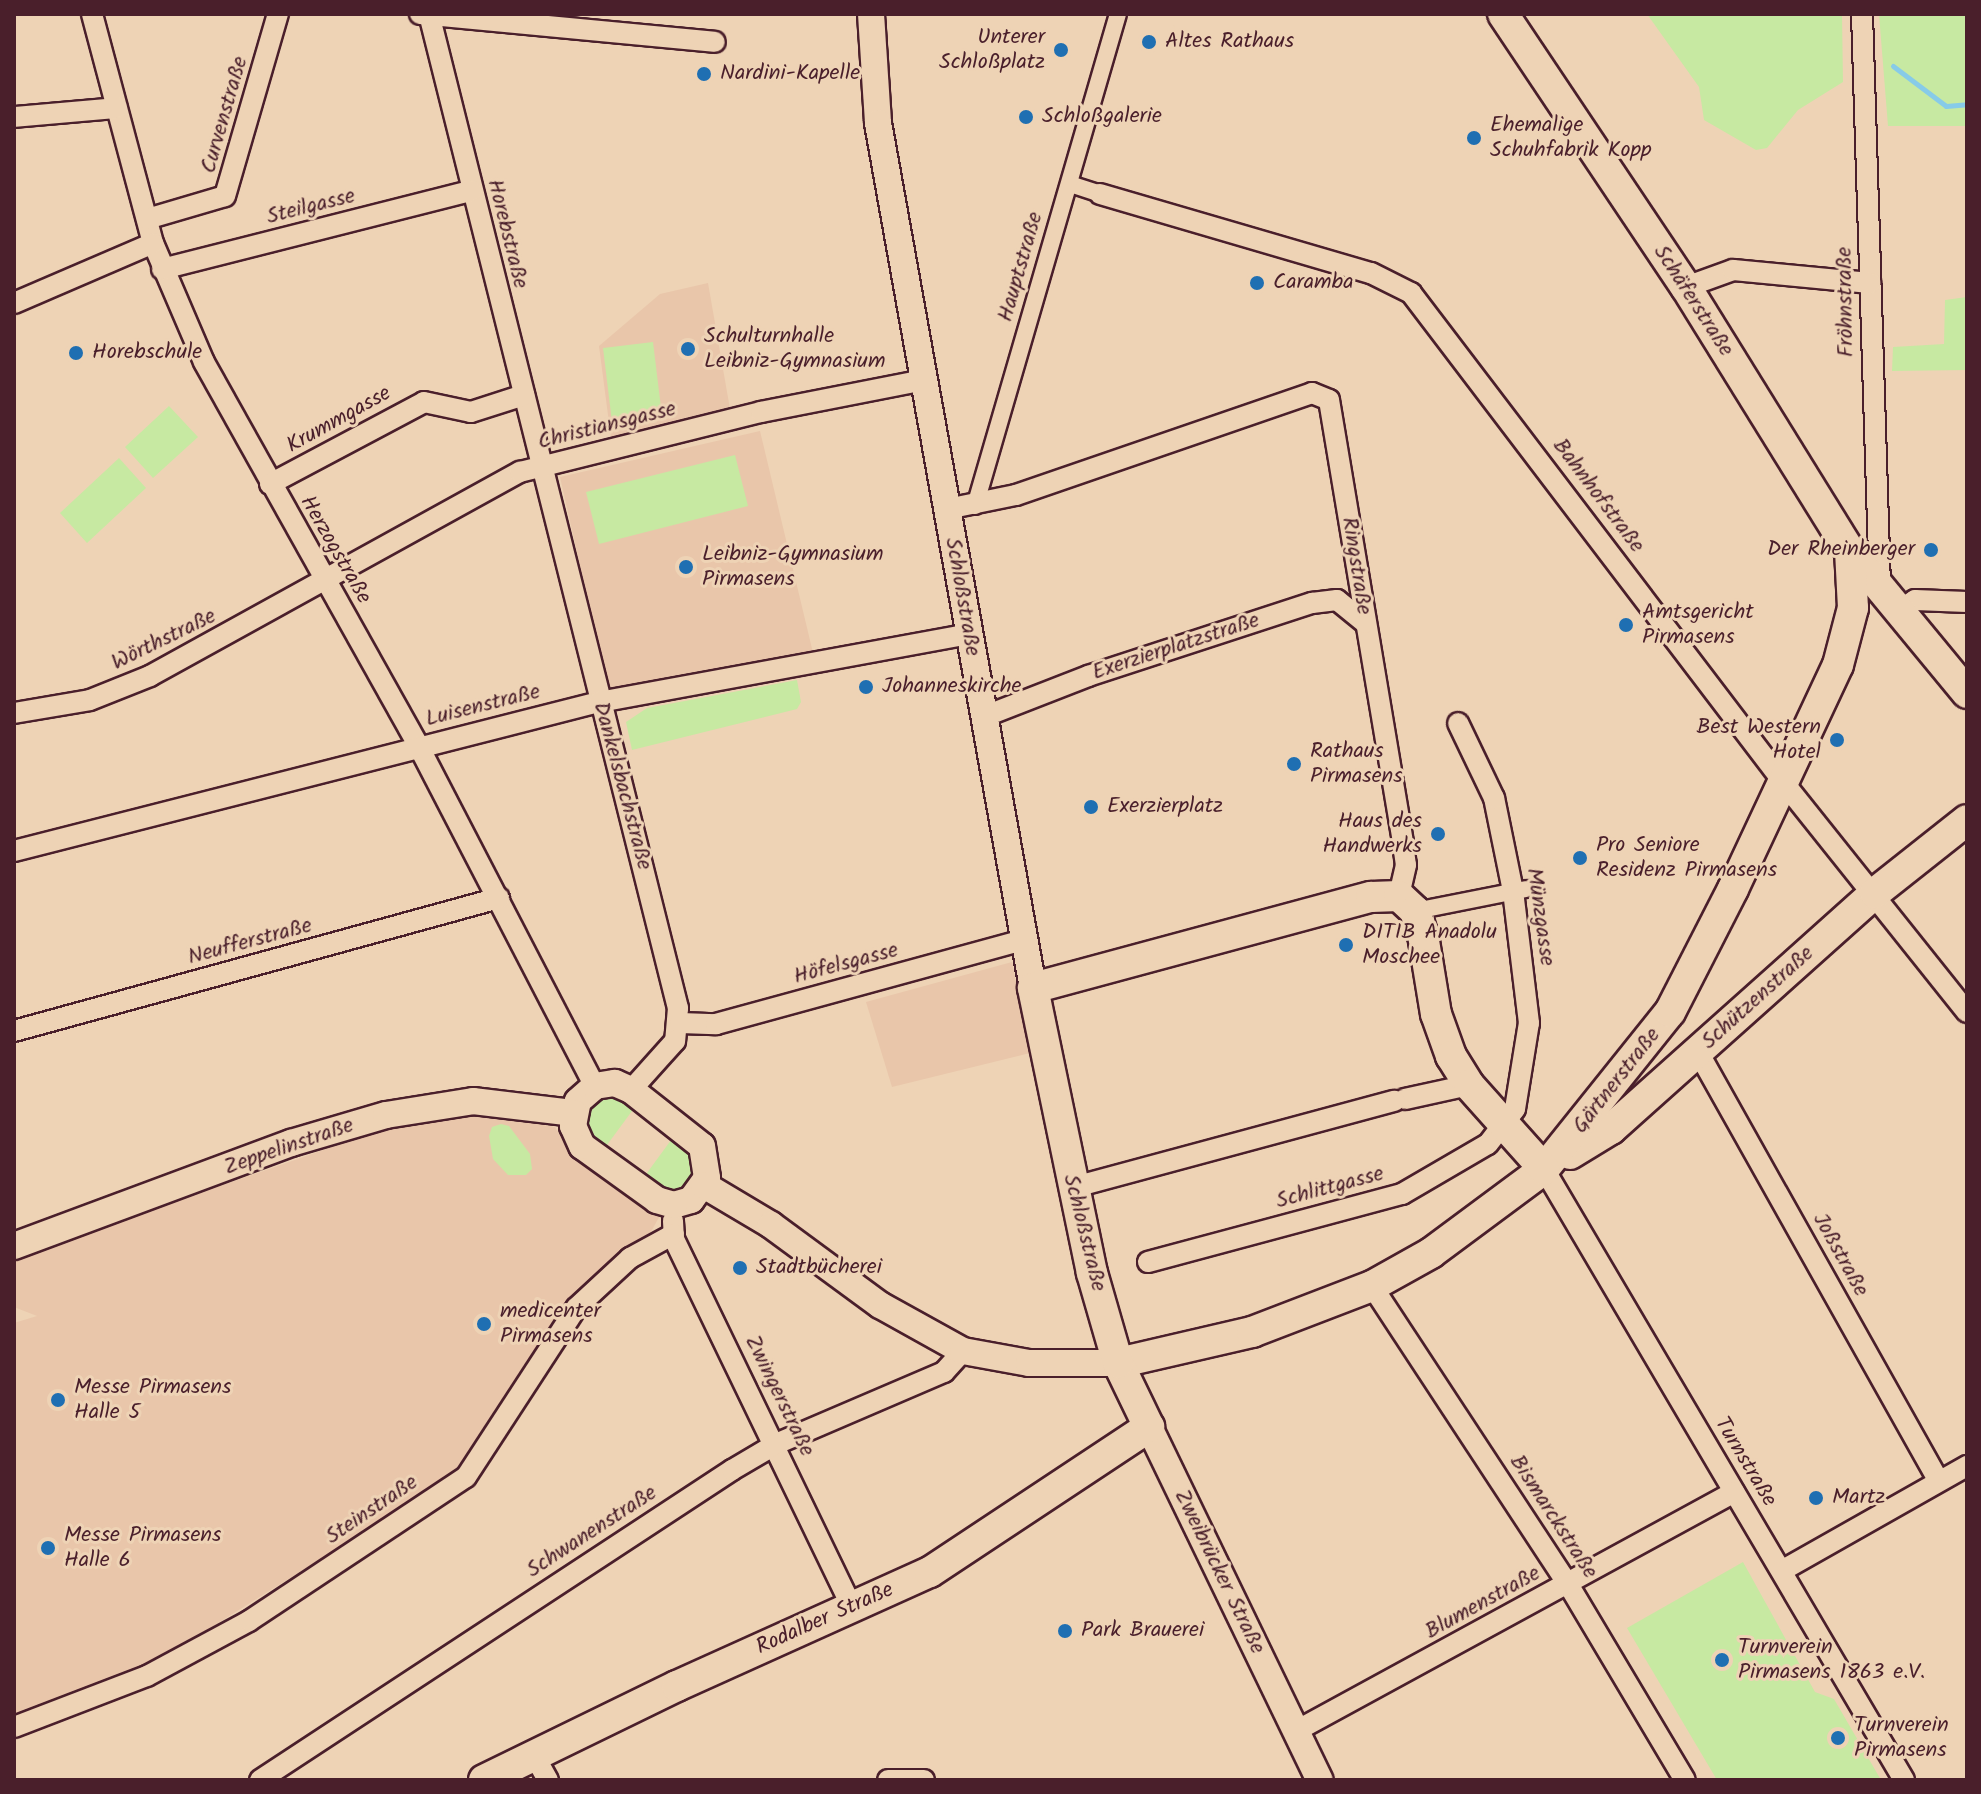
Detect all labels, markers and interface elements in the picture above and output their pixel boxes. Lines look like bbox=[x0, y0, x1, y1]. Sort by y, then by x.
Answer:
place label: Unterer Schloßplatz bbox=[939, 24, 1045, 76]
place label: Altes Rathaus bbox=[1165, 29, 1294, 55]
marker: Altes Rathaus bbox=[1140, 33, 1158, 51]
marker: Unterer Schloßplatz bbox=[1052, 41, 1070, 59]
street label: Curvenstraße bbox=[196, 54, 254, 176]
place label: Nardini-Kapelle bbox=[720, 61, 860, 87]
marker: Nardini-Kapelle bbox=[695, 65, 713, 83]
place label: Schloßgalerie bbox=[1042, 104, 1162, 130]
marker: Schloßgalerie bbox=[1017, 108, 1035, 126]
place label: Ehemalige Schuhfabrik Kopp bbox=[1490, 112, 1651, 164]
marker: Ehemalige Schuhfabrik Kopp bbox=[1465, 129, 1483, 147]
street label: Horebstraße bbox=[481, 177, 533, 291]
street label: Steilgasse bbox=[264, 183, 358, 231]
street label: Hauptstraße bbox=[993, 209, 1049, 325]
street label: Schäferstraße bbox=[1647, 240, 1739, 362]
street label: Fröhnstraße bbox=[1832, 247, 1860, 357]
place label: Caramba bbox=[1273, 270, 1353, 296]
marker: Caramba bbox=[1248, 274, 1266, 292]
place label: Schulturnhalle Leibniz-Gymnasium bbox=[704, 323, 885, 374]
place label: Horebschule bbox=[92, 340, 202, 366]
marker: Schulturnhalle Leibniz-Gymnasium bbox=[679, 340, 697, 358]
marker: Horebschule bbox=[67, 344, 85, 362]
street label: Krummgasse bbox=[282, 381, 396, 459]
street label: Christiansgasse bbox=[535, 396, 679, 456]
street label: Bahnhofstraße bbox=[1546, 434, 1650, 558]
street label: Herzogstraße bbox=[293, 491, 377, 609]
street label: Ringstraße bbox=[1335, 515, 1377, 617]
street label: Schloßstraße bbox=[939, 536, 985, 658]
place label: Der Rheinberger bbox=[1767, 537, 1915, 563]
place label: Leibniz-Gymnasium Pirmasens bbox=[702, 541, 883, 592]
marker: Der Rheinberger bbox=[1922, 541, 1940, 559]
marker: Leibniz-Gymnasium Pirmasens bbox=[677, 558, 695, 576]
place label: Amtsgericht Pirmasens bbox=[1642, 599, 1754, 650]
street label: Wörthstraße bbox=[107, 603, 221, 677]
street label: Exerzierplatzstraße bbox=[1089, 608, 1263, 686]
marker: Amtsgericht Pirmasens bbox=[1617, 616, 1635, 634]
place label: Johanneskirche bbox=[882, 674, 1021, 700]
marker: Johanneskirche bbox=[857, 678, 875, 696]
street label: Luisenstraße bbox=[423, 679, 543, 733]
street label: Dankelsbachstraße bbox=[587, 699, 657, 873]
place label: Best Western Hotel bbox=[1696, 714, 1821, 766]
marker: Best Western Hotel bbox=[1828, 731, 1846, 749]
place label: Rathaus Pirmasens bbox=[1310, 738, 1403, 790]
marker: Rathaus Pirmasens bbox=[1285, 755, 1303, 773]
place label: Exerzierplatz bbox=[1107, 794, 1223, 820]
marker: Exerzierplatz bbox=[1082, 798, 1100, 816]
place label: Haus des Handwerks bbox=[1323, 808, 1422, 860]
marker: Haus des Handwerks bbox=[1429, 825, 1447, 843]
place label: Pro Seniore Residenz Pirmasens bbox=[1596, 832, 1777, 884]
marker: Pro Seniore Residenz Pirmasens bbox=[1571, 849, 1589, 867]
street label: Münzgasse bbox=[1520, 866, 1560, 968]
street label: Neufferstraße bbox=[185, 913, 315, 971]
place label: DITIB Anadolu Moschee bbox=[1362, 919, 1497, 970]
marker: DITIB Anadolu Moschee bbox=[1337, 936, 1355, 954]
street label: Höfelsgasse bbox=[791, 937, 901, 991]
street label: Schützenstraße bbox=[1696, 941, 1820, 1055]
street label: Gärtnerstraße bbox=[1568, 1023, 1666, 1139]
street label: Zeppelinstraße bbox=[221, 1113, 357, 1181]
street label: Schlittgasse bbox=[1273, 1161, 1387, 1215]
street label: Schloßstraße bbox=[1057, 1172, 1111, 1294]
street label: Joßstraße bbox=[1806, 1209, 1874, 1301]
place label: Stadtbücherei bbox=[756, 1255, 882, 1281]
marker: Stadtbücherei bbox=[731, 1259, 749, 1277]
place label: medicenter Pirmasens bbox=[500, 1298, 601, 1350]
marker: medicenter Pirmasens bbox=[475, 1315, 493, 1333]
street label: Zwingerstraße bbox=[738, 1331, 820, 1461]
place label: Messe Pirmasens Halle 5 bbox=[74, 1374, 231, 1426]
marker: Messe Pirmasens Halle 5 bbox=[49, 1391, 67, 1409]
street label: Turnstraße bbox=[1708, 1413, 1782, 1511]
street label: Bismarckstraße bbox=[1503, 1450, 1603, 1584]
street label: Steinstraße bbox=[321, 1470, 423, 1550]
street label: Schwanenstraße bbox=[522, 1480, 662, 1584]
street label: Zweibrücker Straße bbox=[1168, 1485, 1270, 1659]
place label: Martz bbox=[1832, 1485, 1885, 1511]
marker: Martz bbox=[1807, 1489, 1825, 1507]
place label: Messe Pirmasens Halle 6 bbox=[64, 1522, 221, 1574]
marker: Messe Pirmasens Halle 6 bbox=[39, 1539, 57, 1557]
street label: Blumenstraße bbox=[1421, 1561, 1545, 1645]
street label: Rodalber Straße bbox=[752, 1577, 898, 1661]
place label: Park Brauerei bbox=[1081, 1618, 1204, 1644]
marker: Park Brauerei bbox=[1056, 1622, 1074, 1640]
place label: Turnverein Pirmasens 1863 e.V. bbox=[1738, 1634, 1925, 1686]
marker: Turnverein Pirmasens 1863 e.V. bbox=[1713, 1651, 1731, 1669]
place label: Turnverein Pirmasens bbox=[1854, 1712, 1949, 1764]
marker: Turnverein Pirmasens bbox=[1829, 1729, 1847, 1747]

